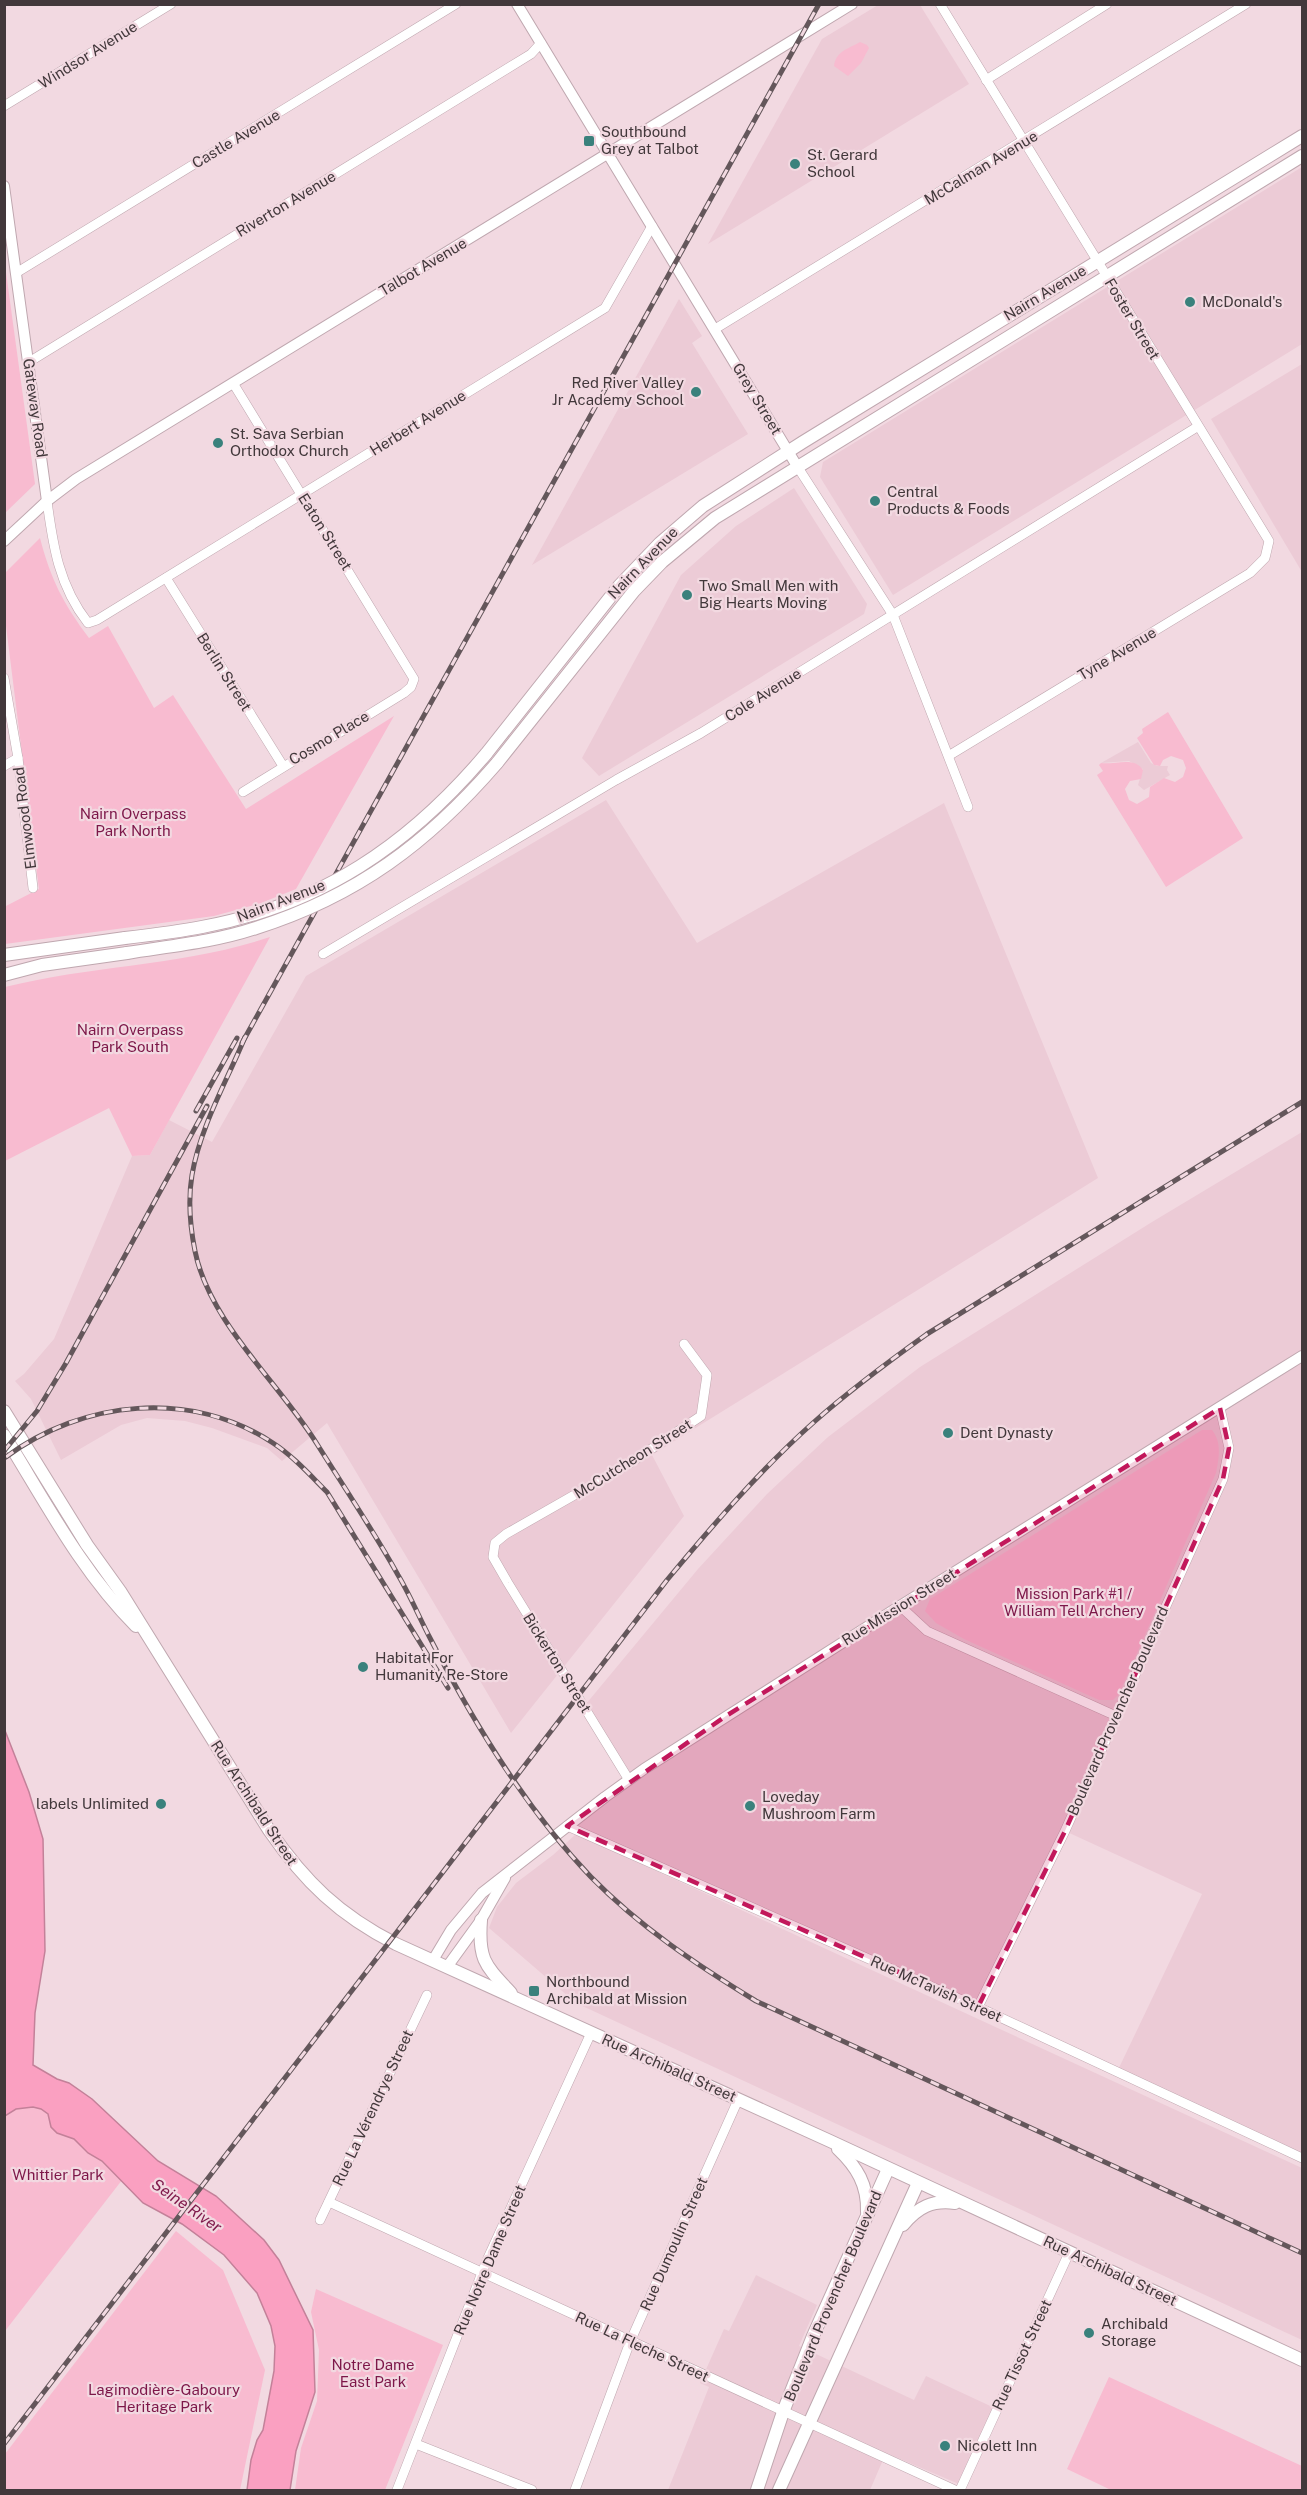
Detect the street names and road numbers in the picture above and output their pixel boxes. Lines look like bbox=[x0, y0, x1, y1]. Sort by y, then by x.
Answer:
street label: Windsor Avenue bbox=[35, 17, 140, 92]
street label: Castle Avenue bbox=[189, 106, 283, 171]
street label: McCalman Avenue bbox=[921, 127, 1041, 208]
street label: Riverton Avenue bbox=[233, 167, 339, 240]
street label: Talbot Avenue bbox=[376, 234, 469, 299]
street label: Nairn Avenue bbox=[1000, 261, 1089, 324]
street label: Foster Street bbox=[1101, 275, 1163, 363]
street label: Gateway Road bbox=[20, 357, 51, 458]
street label: Grey Street bbox=[729, 360, 786, 438]
street label: Herbert Avenue bbox=[367, 386, 469, 459]
street label: Eaton Street bbox=[295, 490, 356, 573]
street label: Nairn Avenue bbox=[604, 523, 681, 602]
street label: Tyne Avenue bbox=[1074, 623, 1159, 684]
street label: Berlin Street bbox=[194, 630, 255, 714]
street label: Cole Avenue bbox=[722, 664, 804, 725]
street label: Cosmo Place bbox=[286, 707, 372, 768]
street label: Elmwood Road bbox=[10, 766, 39, 870]
street label: Nairn Avenue bbox=[234, 876, 327, 925]
street label: McCutcheon Street bbox=[571, 1415, 695, 1502]
street label: Rue Mission Street bbox=[839, 1565, 959, 1649]
street label: Boulevard Provencher Boulevard bbox=[1064, 1604, 1171, 1818]
street label: Bickerton Street bbox=[520, 1610, 595, 1716]
street label: Rue Archibald Street bbox=[208, 1737, 301, 1868]
street label: Rue McTavish Street bbox=[868, 1952, 1005, 2025]
street label: Rue La Vérendrye Street bbox=[329, 2027, 416, 2189]
street label: Rue Archibald Street bbox=[599, 2030, 739, 2105]
street label: Rue Dumoulin Street bbox=[636, 2174, 711, 2313]
street label: Rue Notre Dame Street bbox=[450, 2182, 529, 2337]
street label: Boulevard Provencher Boulevard bbox=[780, 2188, 885, 2404]
street label: Rue Archibald Street bbox=[1041, 2232, 1180, 2309]
street label: Rue Tissot Street bbox=[988, 2297, 1055, 2413]
street label: Rue La Fleche Street bbox=[573, 2308, 712, 2385]

